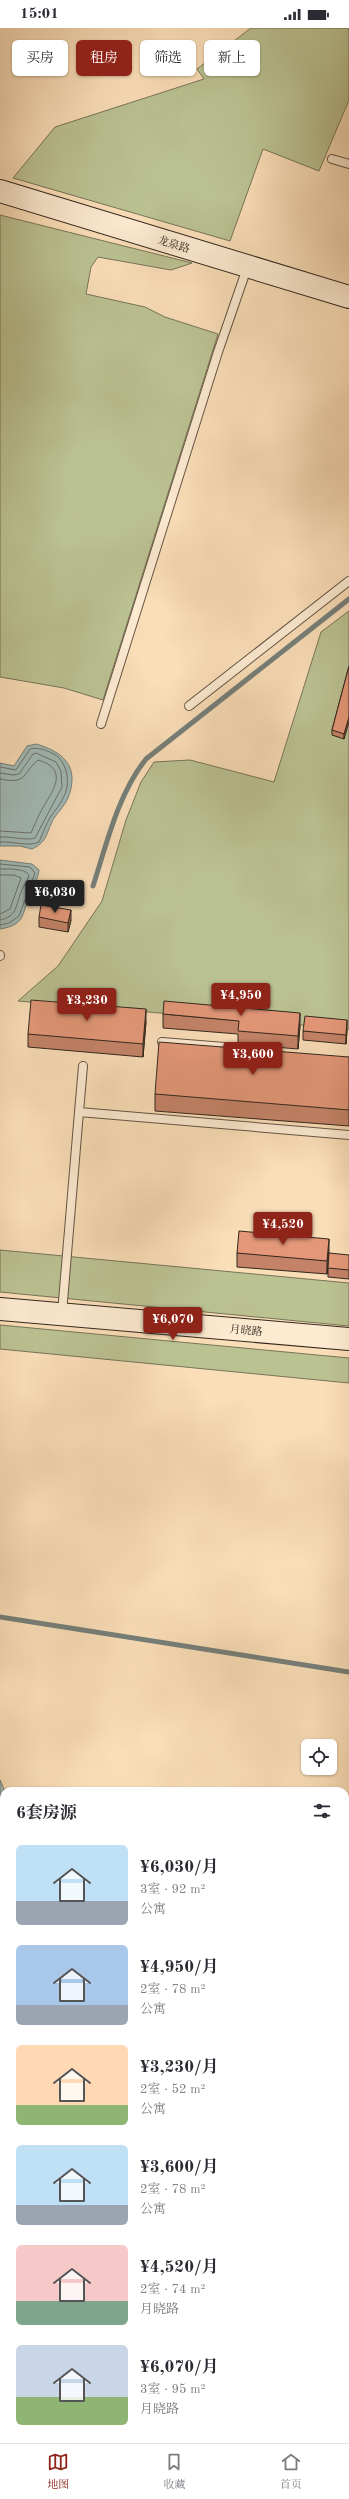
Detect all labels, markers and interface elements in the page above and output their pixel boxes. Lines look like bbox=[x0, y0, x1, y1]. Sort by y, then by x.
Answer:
text: 15:01 bbox=[20, 7, 59, 22]
chip: 买房 bbox=[12, 40, 68, 76]
chip: 租房 bbox=[76, 40, 132, 76]
chip: 筛选 bbox=[140, 40, 196, 76]
chip: 新上 bbox=[204, 40, 260, 76]
street label: 龙泉路 bbox=[156, 233, 192, 256]
pin: ¥6,030 bbox=[22, 880, 88, 914]
text: ¥6,030 bbox=[34, 886, 76, 899]
pin: ¥4,950 bbox=[208, 983, 274, 1017]
pin: ¥3,230 bbox=[54, 988, 120, 1022]
text: ¥4,950 bbox=[220, 989, 262, 1002]
text: ¥3,230 bbox=[66, 994, 108, 1007]
pin: ¥3,600 bbox=[220, 1042, 286, 1076]
text: ¥3,600 bbox=[232, 1048, 274, 1061]
pin: ¥4,520 bbox=[250, 1212, 316, 1246]
text: ¥4,520 bbox=[262, 1218, 304, 1231]
pin: ¥6,070 bbox=[140, 1307, 206, 1341]
text: ¥6,070 bbox=[152, 1313, 194, 1326]
street label: 月晓路 bbox=[229, 1323, 263, 1338]
map controls bbox=[301, 1739, 337, 1775]
button: locate bbox=[301, 1739, 337, 1775]
icon: filters bbox=[311, 1800, 333, 1822]
text: 6套房源 bbox=[16, 1805, 77, 1822]
text: ¥6,030/月 bbox=[140, 1859, 219, 1876]
icon: home bbox=[48, 1861, 96, 1909]
text: 3室 · 92 m² bbox=[140, 1883, 205, 1896]
text: 公寓 bbox=[140, 1903, 166, 1916]
text: ¥4,950/月 bbox=[140, 1959, 219, 1976]
icon: home bbox=[48, 1961, 96, 2009]
text: 2室 · 78 m² bbox=[140, 1983, 205, 1996]
text: 公寓 bbox=[140, 2003, 166, 2016]
text: ¥3,230/月 bbox=[140, 2059, 219, 2076]
icon: home bbox=[48, 2061, 96, 2109]
text: 2室 · 52 m² bbox=[140, 2083, 205, 2096]
text: 公寓 bbox=[140, 2103, 166, 2116]
text: ¥3,600/月 bbox=[140, 2159, 219, 2176]
icon: home bbox=[48, 2161, 96, 2209]
text: 2室 · 78 m² bbox=[140, 2183, 205, 2196]
text: 公寓 bbox=[140, 2203, 166, 2216]
text: ¥4,520/月 bbox=[140, 2259, 219, 2276]
icon: home bbox=[48, 2261, 96, 2309]
text: 2室 · 74 m² bbox=[140, 2283, 205, 2296]
text: 月晓路 bbox=[140, 2303, 179, 2316]
text: ¥6,070/月 bbox=[140, 2359, 219, 2376]
icon: home bbox=[48, 2361, 96, 2409]
text: 3室 · 95 m² bbox=[140, 2383, 205, 2396]
text: 月晓路 bbox=[140, 2403, 179, 2416]
tab: 地图 bbox=[47, 2451, 69, 2493]
tab: 收藏 bbox=[163, 2451, 185, 2493]
tab: 首页 bbox=[280, 2451, 302, 2493]

